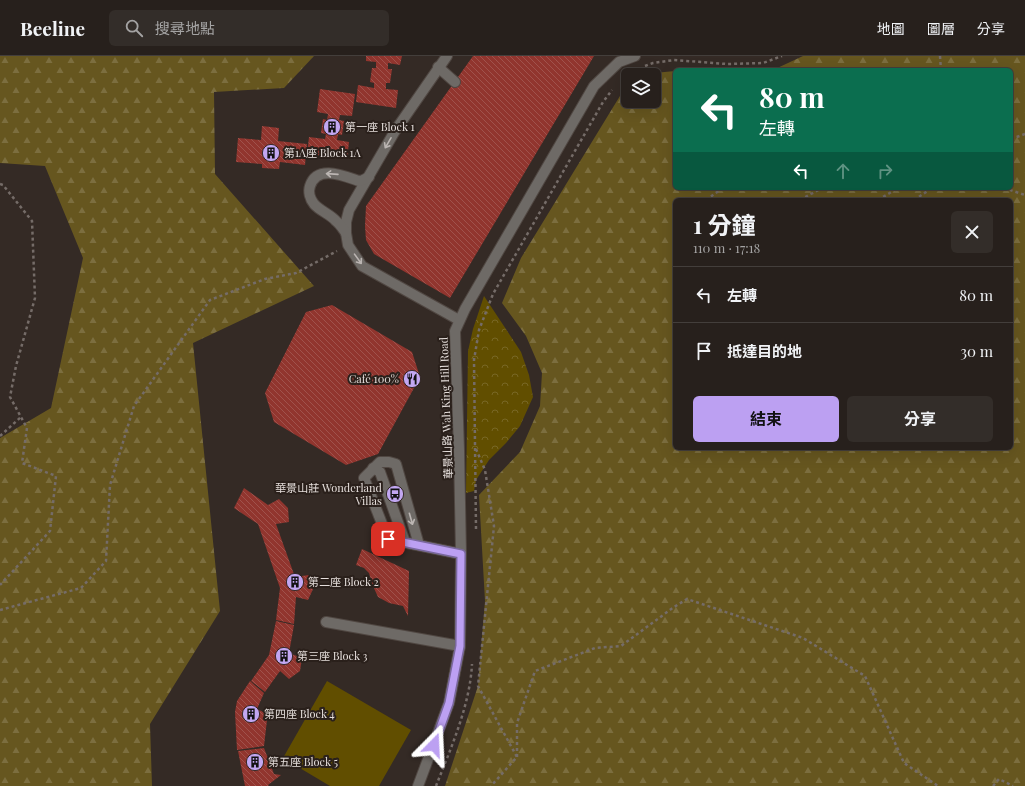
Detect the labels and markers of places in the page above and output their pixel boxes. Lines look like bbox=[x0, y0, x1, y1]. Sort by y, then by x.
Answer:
building icon: 第一座 Block 1 bbox=[322, 117, 342, 137]
place label: 第一座 Block 1 bbox=[345, 119, 415, 134]
building icon: 第1A座 Block 1A bbox=[261, 143, 281, 163]
place label: 第1A座 Block 1A bbox=[284, 145, 361, 160]
restaurant icon: Café 100% bbox=[402, 369, 422, 389]
place label: Café 100% bbox=[349, 371, 399, 386]
place label: 華景山莊 Wonderland Villas bbox=[275, 480, 383, 508]
bus stop icon: 華景山莊 Wonderland Villas bbox=[385, 484, 405, 504]
pin bbox=[371, 522, 405, 556]
building icon: 第二座 Block 2 bbox=[285, 572, 305, 592]
place label: 第二座 Block 2 bbox=[308, 574, 379, 589]
building icon: 第三座 Block 3 bbox=[274, 646, 294, 666]
place label: 第三座 Block 3 bbox=[297, 648, 368, 663]
building icon: 第四座 Block 4 bbox=[241, 704, 261, 724]
place label: 第四座 Block 4 bbox=[264, 706, 335, 721]
building icon: 第五座 Block 5 bbox=[245, 752, 265, 772]
place label: 第五座 Block 5 bbox=[268, 754, 339, 769]

